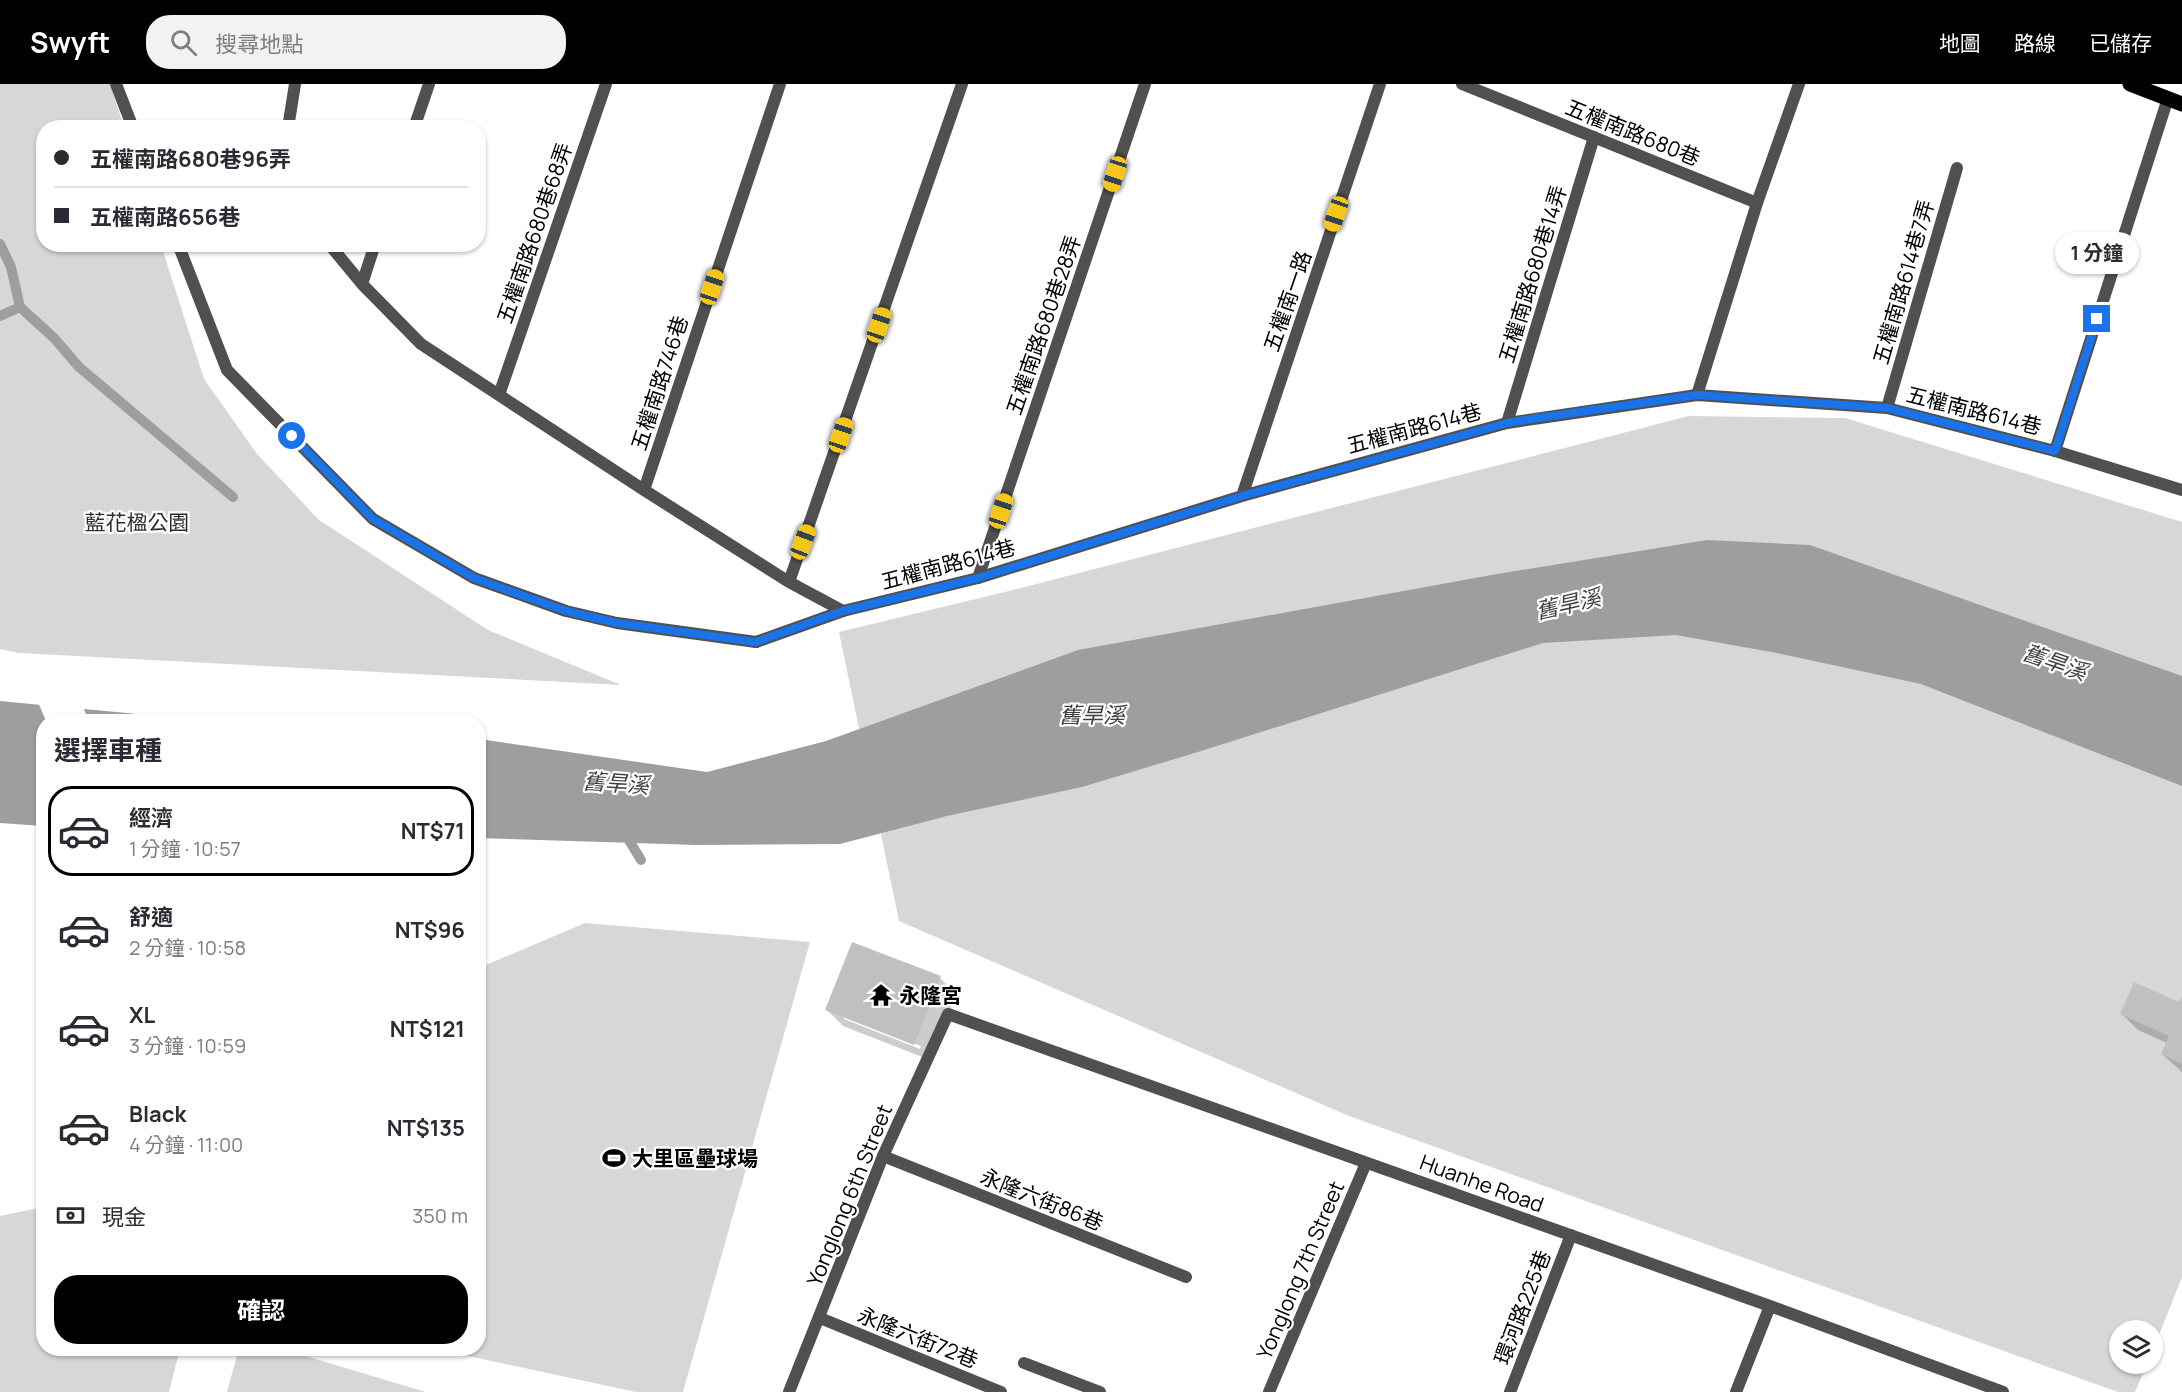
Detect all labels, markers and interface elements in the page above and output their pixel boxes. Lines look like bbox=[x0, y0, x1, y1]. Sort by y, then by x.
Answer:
search box bbox=[146, 15, 566, 69]
text: Swyft bbox=[30, 23, 110, 61]
icon: search bbox=[167, 26, 200, 59]
text: 搜尋地點 bbox=[215, 29, 303, 59]
text: 地圖 bbox=[1939, 29, 1981, 57]
text: 路線 bbox=[2014, 29, 2056, 57]
text: 已儲存 bbox=[2089, 29, 2152, 57]
street label: 五權南路680巷 bbox=[1561, 92, 1705, 172]
street label: 五權南路680巷68弄 bbox=[490, 139, 578, 327]
text: 五權南路680巷96弄 bbox=[90, 144, 291, 174]
car bbox=[1101, 154, 1129, 194]
street label: 五權南路680巷14弄 bbox=[1492, 182, 1572, 366]
car bbox=[1322, 194, 1350, 234]
street label: 五權南路614巷7弄 bbox=[1866, 197, 1940, 367]
text: 五權南路656巷 bbox=[90, 202, 240, 232]
street label: 五權南路680巷28弄 bbox=[999, 231, 1087, 419]
callout: 1 分鐘 bbox=[2055, 232, 2139, 274]
text: 1 分鐘 bbox=[2071, 239, 2123, 266]
street label: 五權南一路 bbox=[1257, 247, 1317, 355]
car bbox=[698, 267, 726, 307]
car bbox=[865, 305, 893, 345]
route end bbox=[2083, 305, 2110, 332]
street label: 五權南路746巷 bbox=[624, 312, 694, 454]
street label: 五權南路614巷 bbox=[1904, 380, 2044, 440]
street label: 五權南路614巷 bbox=[1344, 397, 1484, 459]
car bbox=[827, 415, 855, 455]
route start bbox=[278, 422, 305, 449]
car bbox=[987, 491, 1015, 531]
park label: 藍花楹公園 bbox=[85, 508, 190, 536]
car bbox=[788, 522, 818, 562]
street label: 五權南路614巷 bbox=[878, 533, 1018, 595]
water label: 舊旱溪 bbox=[1532, 581, 1606, 626]
water label: 舊旱溪 bbox=[2019, 637, 2094, 688]
water label: 舊旱溪 bbox=[1059, 700, 1128, 730]
text: 選擇車種 bbox=[54, 731, 162, 768]
water label: 舊旱溪 bbox=[582, 766, 653, 800]
text: 經濟 bbox=[129, 803, 173, 833]
icon: car bbox=[57, 804, 111, 858]
text: NT$71 bbox=[401, 816, 465, 846]
text: 1 分鐘 · 10:57 bbox=[129, 835, 241, 862]
text: 舒適 bbox=[129, 902, 173, 932]
icon: car bbox=[57, 903, 111, 957]
text: NT$96 bbox=[395, 915, 465, 945]
text: 2 分鐘 · 10:58 bbox=[129, 934, 246, 961]
place label: 永隆宮 bbox=[899, 981, 962, 1009]
temple icon: 永隆宮 bbox=[868, 982, 894, 1008]
text: XL bbox=[129, 1000, 155, 1030]
icon: car bbox=[57, 1002, 111, 1056]
text: NT$121 bbox=[390, 1014, 465, 1044]
text: 3 分鐘 · 10:59 bbox=[129, 1032, 247, 1059]
text: Black bbox=[129, 1099, 186, 1129]
street label: Yonglong 6th Street bbox=[800, 1100, 898, 1290]
icon: car bbox=[57, 1101, 111, 1155]
text: NT$135 bbox=[387, 1113, 465, 1143]
text: 4 分鐘 · 11:00 bbox=[129, 1131, 243, 1158]
place label: 大里區壘球場 bbox=[632, 1144, 758, 1172]
sports icon: 大里區壘球場 bbox=[601, 1145, 627, 1171]
street label: Huanhe Road bbox=[1416, 1148, 1548, 1218]
street label: 永隆六街86巷 bbox=[976, 1162, 1108, 1236]
street label: Yonglong 7th Street bbox=[1250, 1177, 1350, 1363]
icon: cash bbox=[54, 1199, 87, 1232]
text: 現金 bbox=[102, 1202, 146, 1232]
text: 350 m bbox=[412, 1202, 468, 1229]
street label: 環河路225巷 bbox=[1487, 1246, 1557, 1368]
button: 確認 bbox=[54, 1275, 468, 1344]
street label: 永隆六街72巷 bbox=[854, 1300, 982, 1374]
map controls bbox=[2109, 1320, 2163, 1374]
button: layers bbox=[2109, 1320, 2163, 1374]

